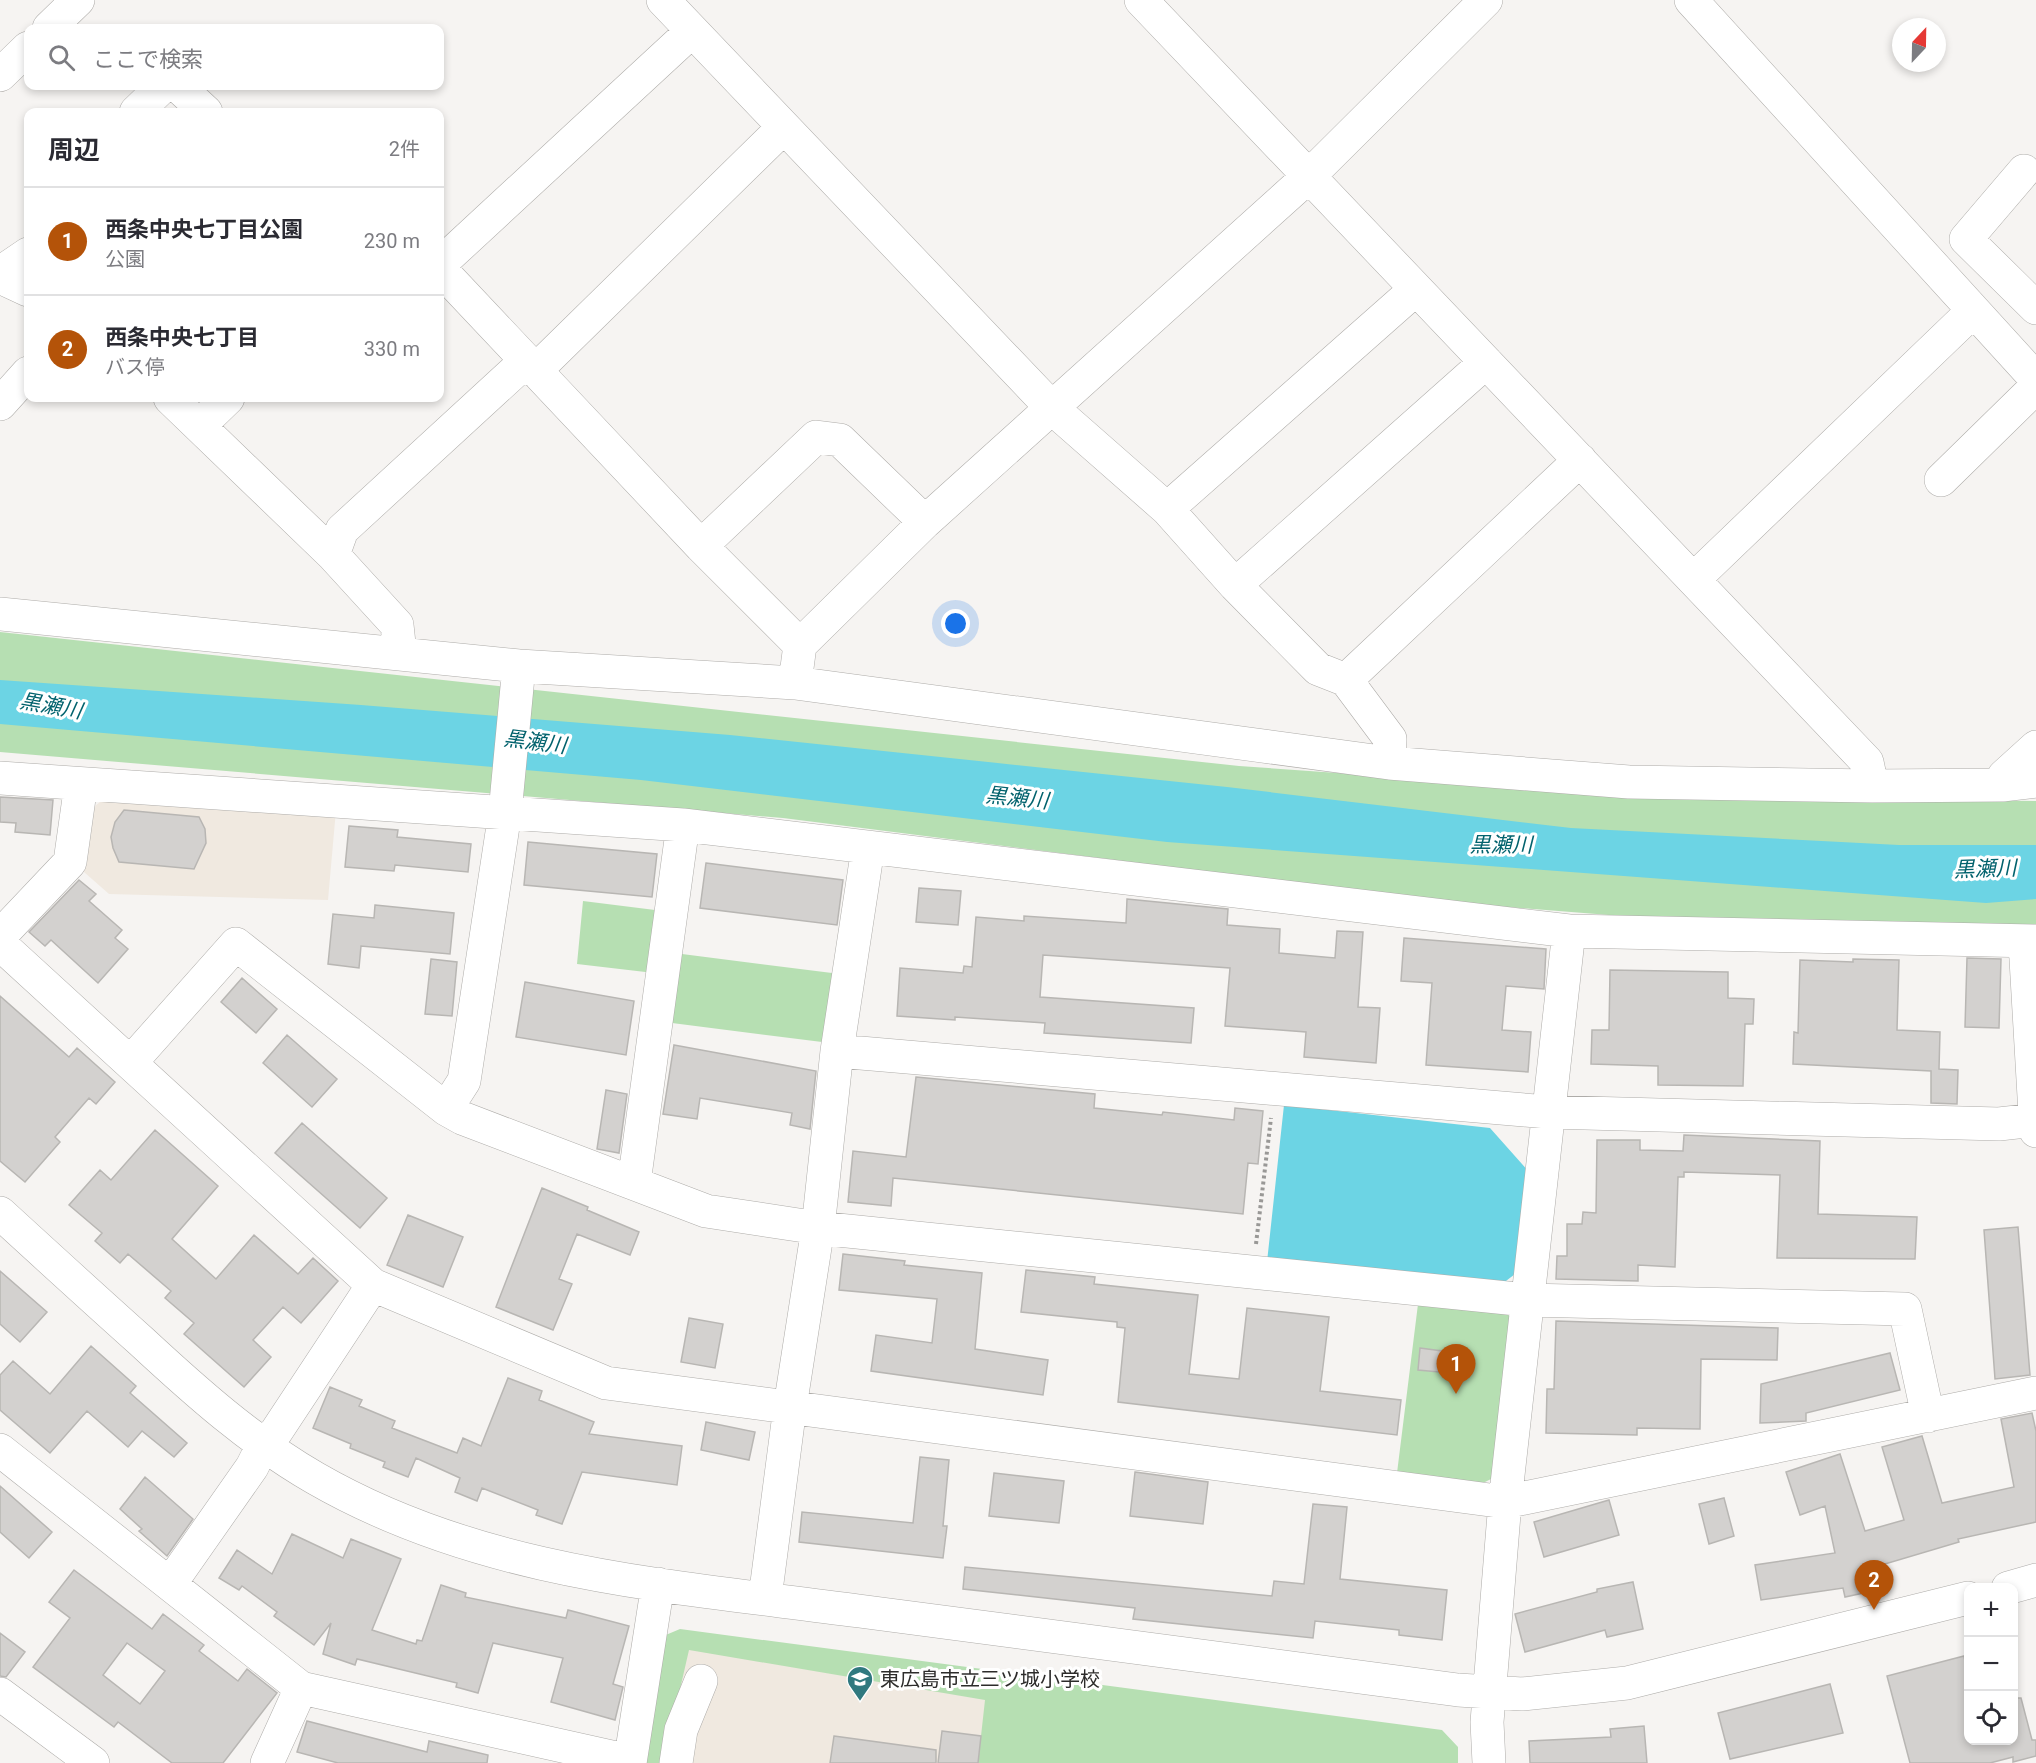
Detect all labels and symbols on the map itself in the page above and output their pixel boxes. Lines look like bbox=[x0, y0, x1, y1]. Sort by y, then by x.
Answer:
north arrow bbox=[1892, 18, 1946, 72]
your location bbox=[941, 609, 970, 638]
water label: 黒瀬川 bbox=[18, 689, 86, 724]
water label: 黒瀬川 bbox=[502, 726, 570, 758]
water label: 黒瀬川 bbox=[984, 783, 1052, 813]
water label: 黒瀬川 bbox=[1470, 833, 1534, 857]
water label: 黒瀬川 bbox=[1953, 856, 2019, 882]
pin: 1 bbox=[1436, 1344, 1476, 1394]
pin: 2 bbox=[1854, 1560, 1894, 1610]
school or university icon: 東広島市立三ツ城小学校 bbox=[845, 1664, 875, 1702]
place label: 東広島市立三ツ城小学校 bbox=[880, 1667, 1100, 1691]

